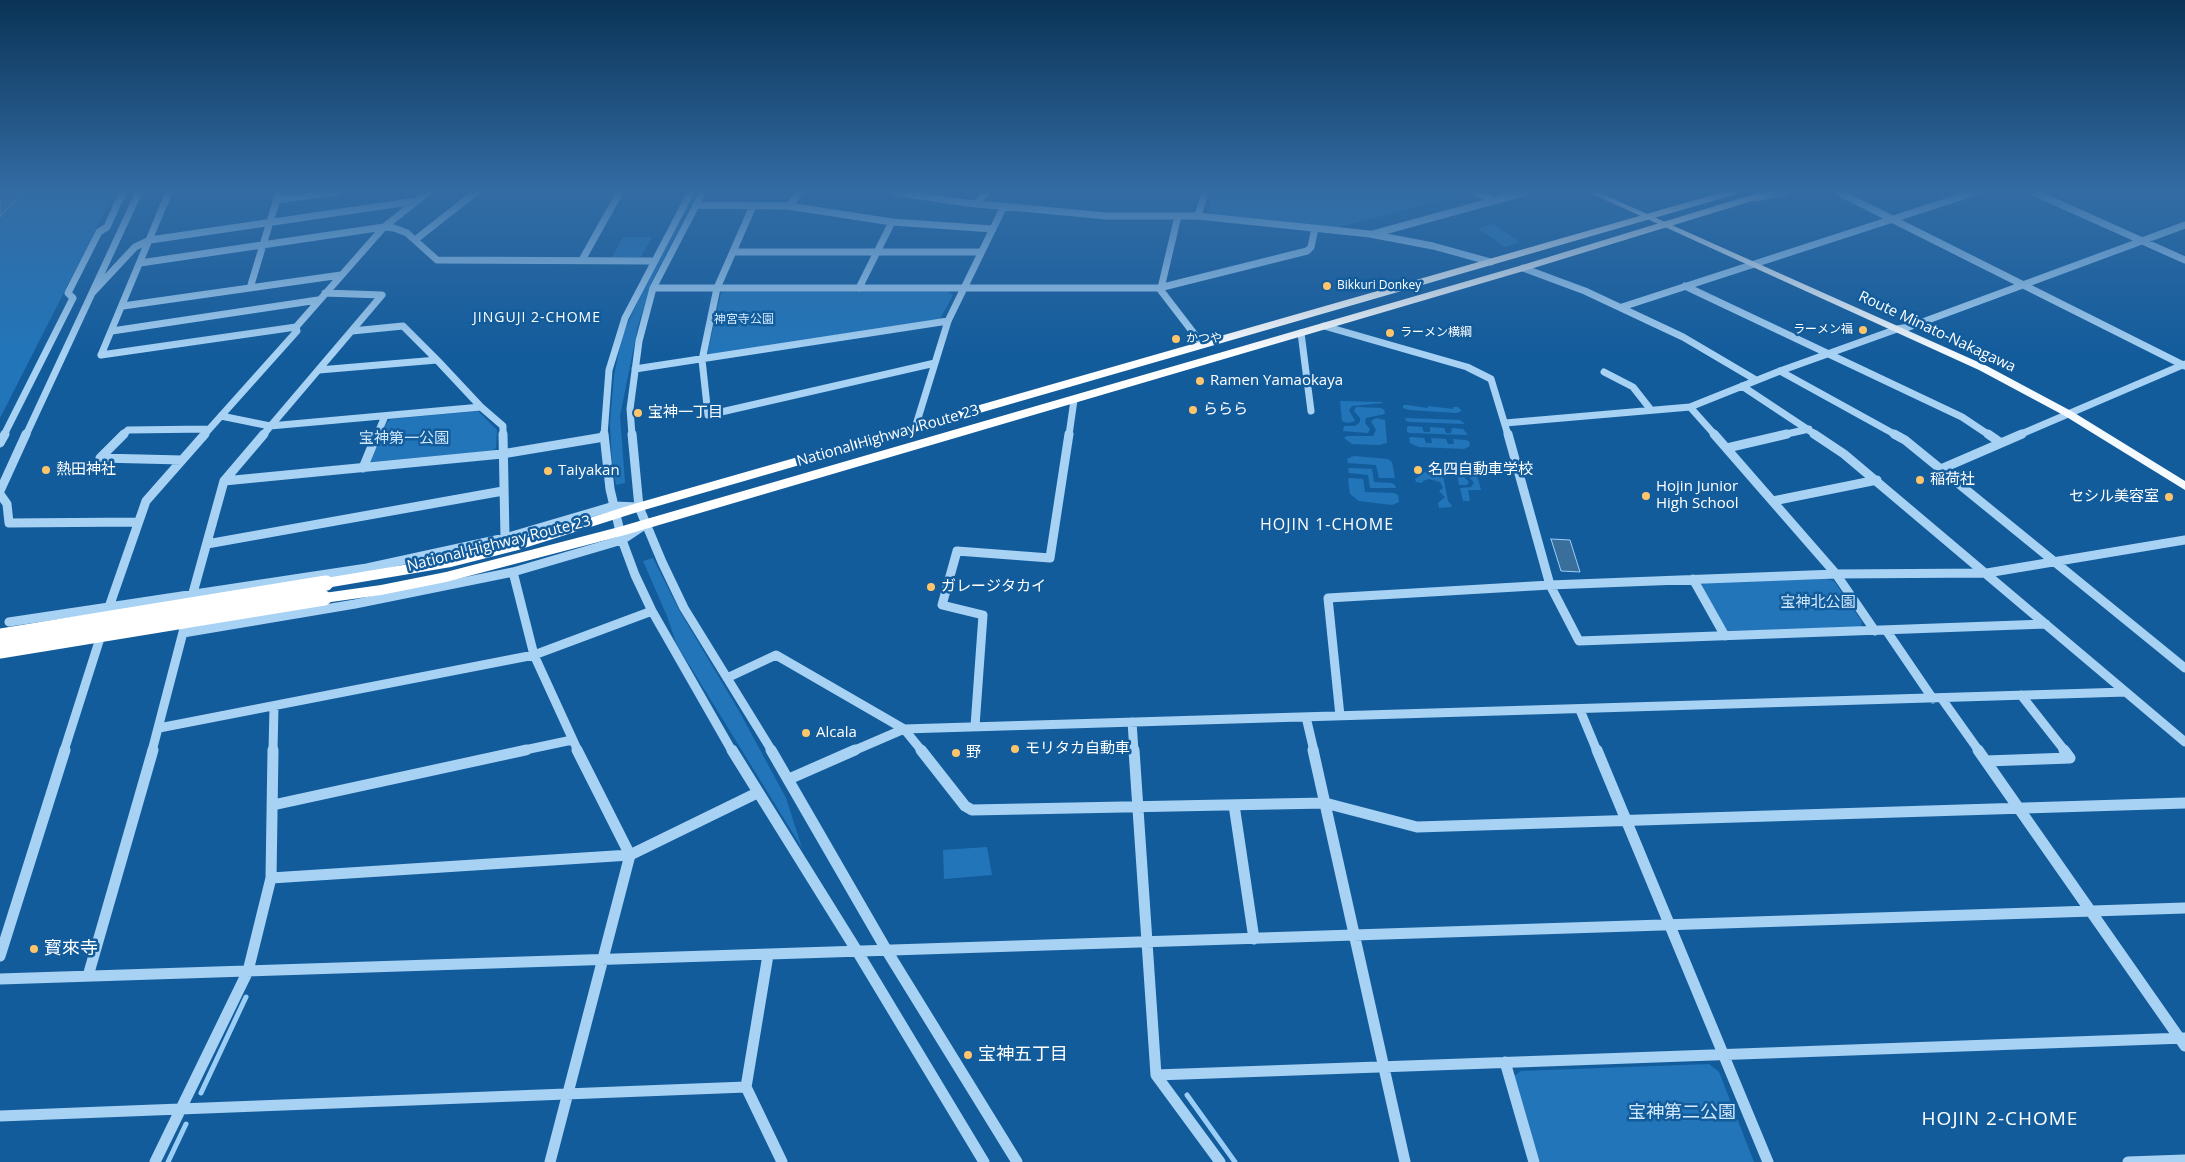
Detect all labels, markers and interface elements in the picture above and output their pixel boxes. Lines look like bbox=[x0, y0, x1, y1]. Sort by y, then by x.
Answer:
place label: Bikkuri Donkey bbox=[1337, 279, 1421, 293]
marker: Bikkuri Donkey bbox=[1321, 280, 1333, 292]
street label: Route Minato-Nakagawa bbox=[1856, 288, 2018, 376]
district label: JINGUJI 2-CHOME bbox=[471, 310, 603, 326]
park label: 神宮寺公園 bbox=[714, 313, 774, 327]
place label: ラーメン福 bbox=[1793, 323, 1853, 337]
marker: ラーメン福 bbox=[1857, 324, 1869, 336]
place label: ラーメン横綱 bbox=[1400, 326, 1472, 340]
marker: ラーメン横綱 bbox=[1384, 327, 1396, 339]
place label: かつや bbox=[1186, 332, 1222, 346]
marker: かつや bbox=[1170, 333, 1182, 345]
place label: Ramen Yamaokaya bbox=[1210, 372, 1343, 390]
marker: Ramen Yamaokaya bbox=[1194, 375, 1206, 387]
street label: National Highway Route 23 bbox=[795, 401, 981, 471]
place label: ららら bbox=[1203, 401, 1248, 419]
place label: 宝神一丁目 bbox=[648, 404, 723, 422]
marker: ららら bbox=[1187, 404, 1199, 416]
marker: 宝神一丁目 bbox=[632, 407, 644, 419]
park label: 宝神第一公園 bbox=[359, 430, 449, 448]
place label: 熱田神社 bbox=[56, 461, 116, 479]
place label: 名四自動車学校 bbox=[1428, 461, 1533, 479]
place label: Taiyakan bbox=[558, 462, 620, 480]
marker: 熱田神社 bbox=[40, 464, 52, 476]
marker: 名四自動車学校 bbox=[1412, 464, 1424, 476]
marker: Taiyakan bbox=[542, 465, 554, 477]
place label: 稲荷社 bbox=[1930, 471, 1975, 489]
marker: 稲荷社 bbox=[1914, 474, 1926, 486]
place label: Hojin Junior High School bbox=[1656, 478, 1739, 513]
place label: セシル美容室 bbox=[2069, 488, 2159, 506]
marker: Hojin Junior High School bbox=[1640, 490, 1652, 502]
marker: セシル美容室 bbox=[2163, 491, 2175, 503]
street label: National Highway Route 23 bbox=[405, 512, 593, 576]
district label: HOJIN 1-CHOME bbox=[1258, 515, 1396, 535]
place label: ガレージタカイ bbox=[941, 578, 1046, 596]
marker: ガレージタカイ bbox=[925, 581, 937, 593]
park label: 宝神北公園 bbox=[1781, 594, 1855, 612]
place label: Alcala bbox=[816, 724, 857, 742]
marker: Alcala bbox=[800, 727, 812, 739]
place label: モリタカ自動車 bbox=[1025, 740, 1130, 758]
marker: モリタカ自動車 bbox=[1009, 743, 1021, 755]
place label: 野 bbox=[966, 744, 981, 762]
marker: 野 bbox=[950, 747, 962, 759]
place label: 寳來寺 bbox=[44, 938, 98, 960]
marker: 寳來寺 bbox=[28, 943, 40, 955]
place label: 宝神五丁目 bbox=[978, 1044, 1068, 1066]
marker: 宝神五丁目 bbox=[962, 1049, 974, 1061]
park label: 宝神第二公園 bbox=[1628, 1102, 1736, 1124]
district label: HOJIN 2-CHOME bbox=[1920, 1109, 2080, 1131]

